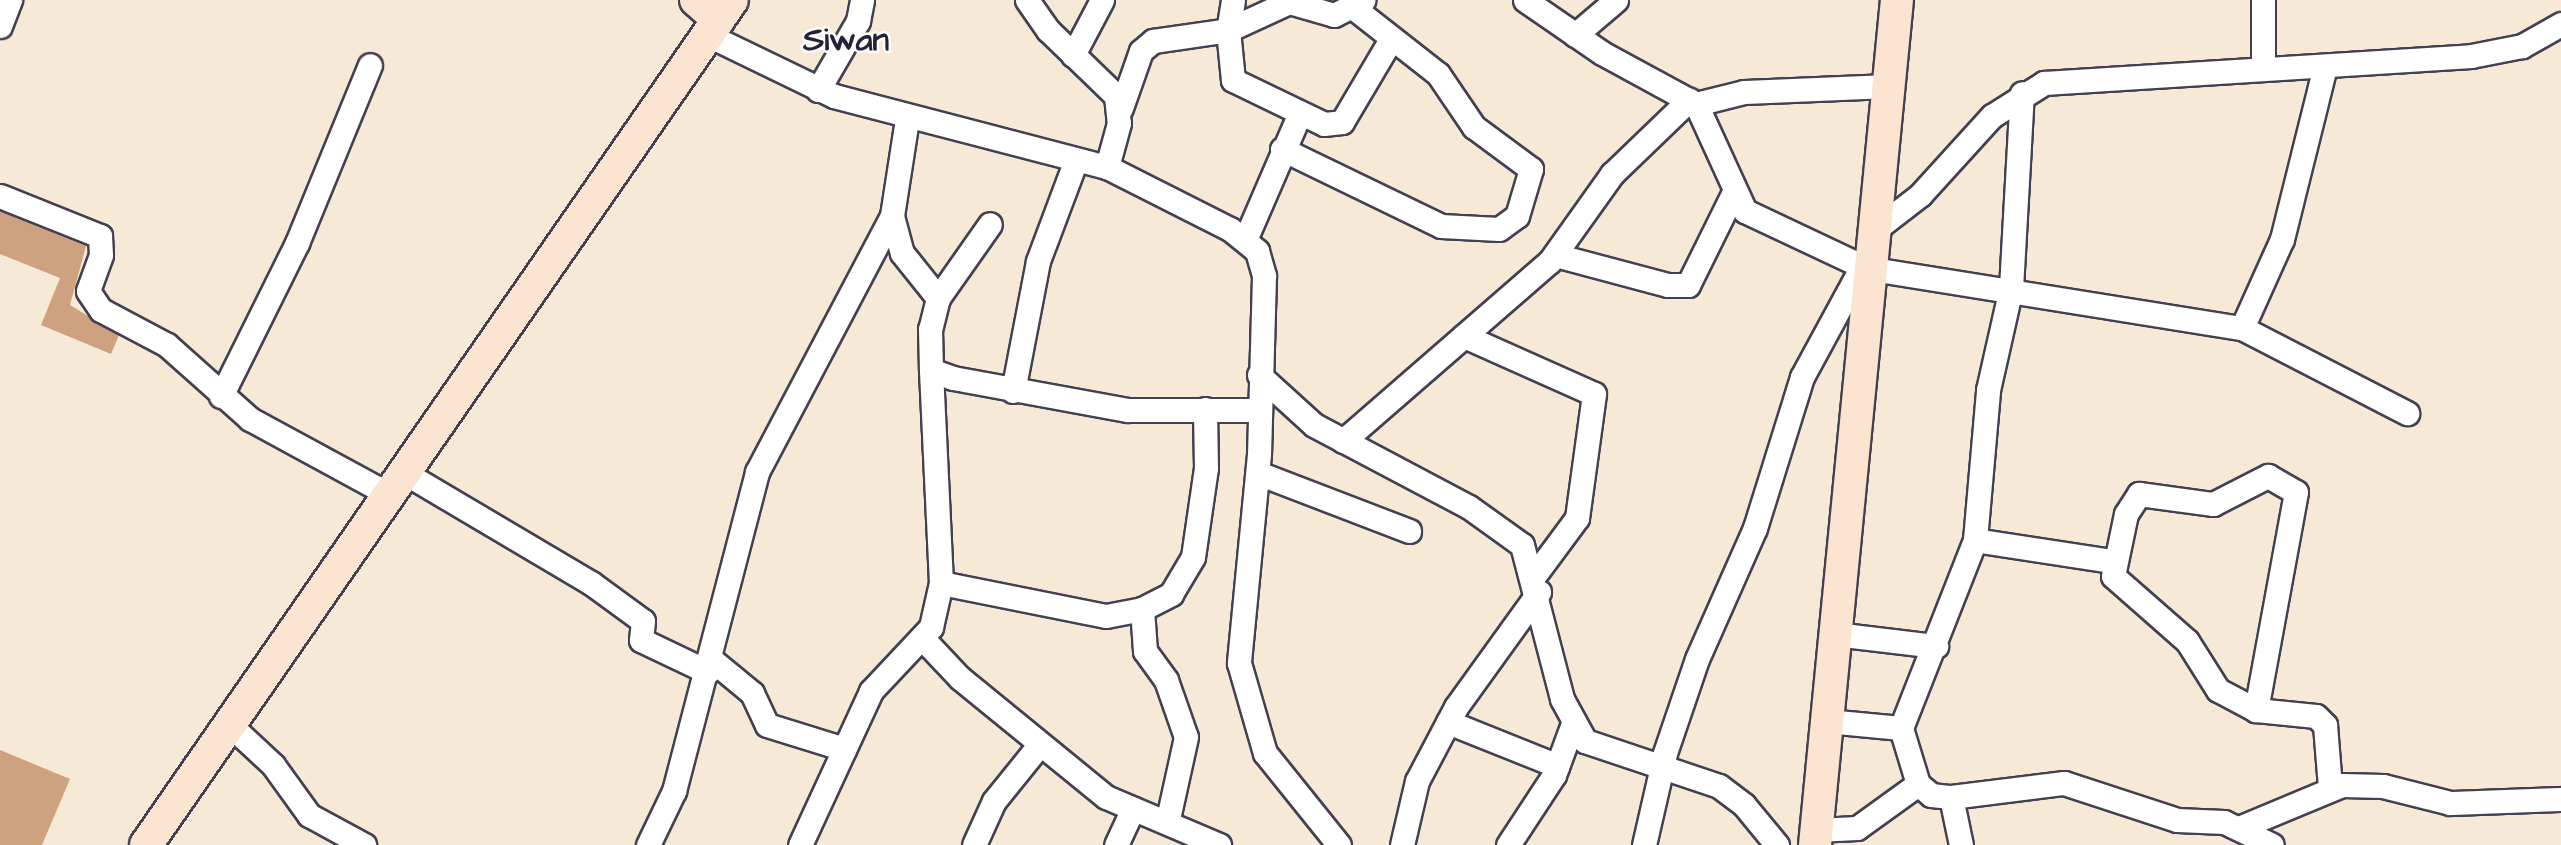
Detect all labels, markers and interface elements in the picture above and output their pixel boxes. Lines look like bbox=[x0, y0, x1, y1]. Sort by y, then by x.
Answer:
district label: Siwan bbox=[803, 21, 889, 61]

